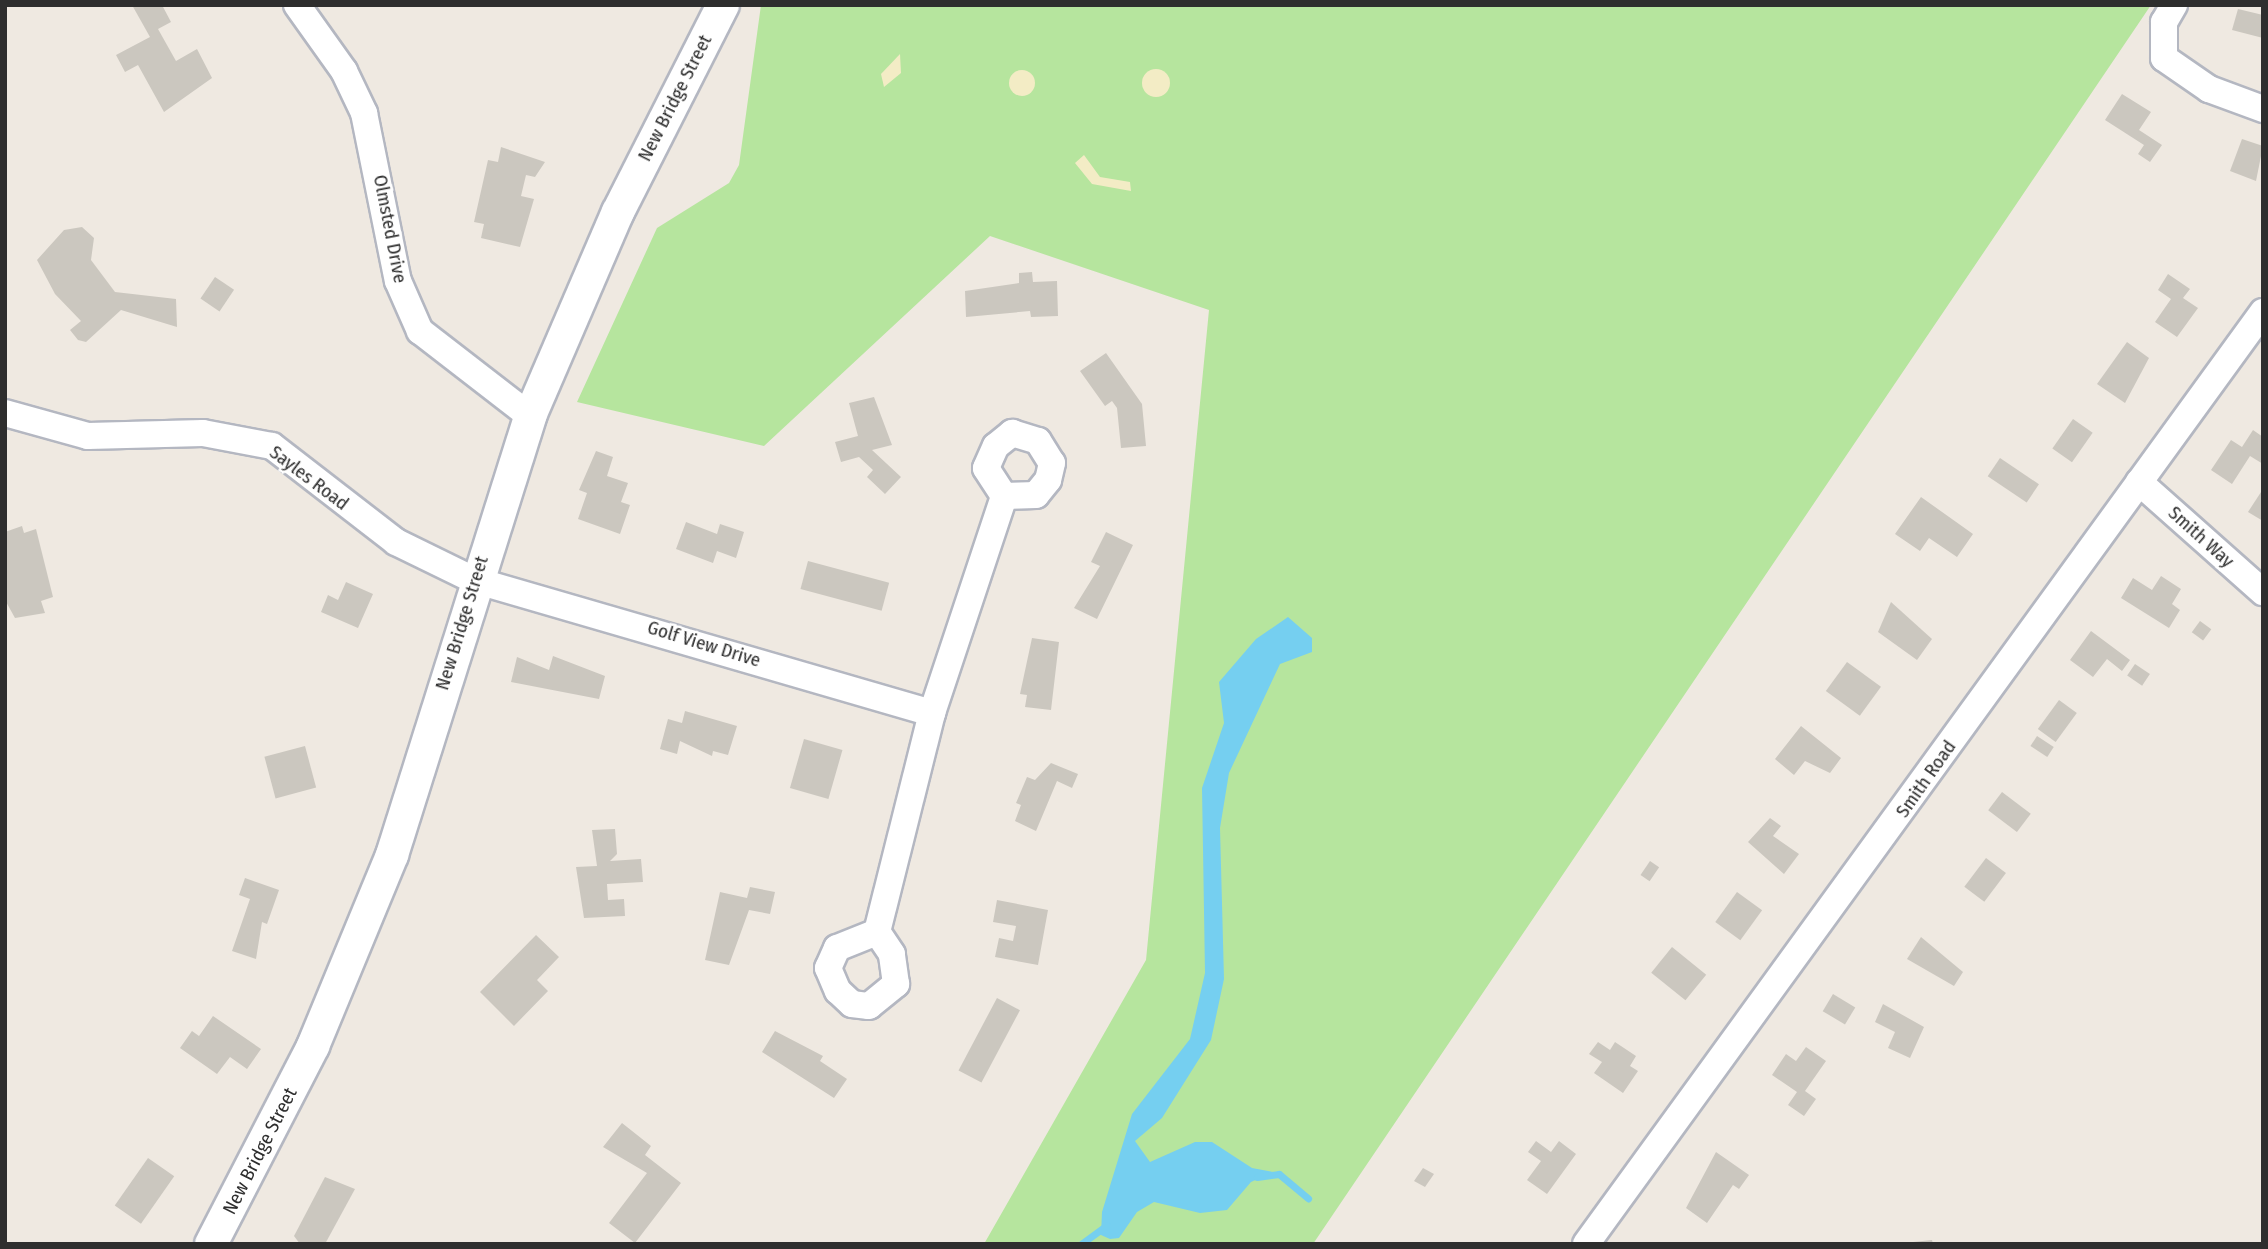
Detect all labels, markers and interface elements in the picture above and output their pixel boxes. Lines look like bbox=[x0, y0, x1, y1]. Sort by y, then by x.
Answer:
street label: New Bridge Street bbox=[633, 31, 717, 165]
street label: Olmsted Drive bbox=[368, 173, 412, 285]
street label: Sayles Road bbox=[265, 441, 353, 515]
street label: Smith Way bbox=[2163, 502, 2239, 572]
street label: New Bridge Street bbox=[431, 553, 493, 693]
street label: Golf View Drive bbox=[645, 616, 763, 672]
street label: Smith Road bbox=[1891, 736, 1961, 822]
street label: New Bridge Street bbox=[218, 1084, 302, 1218]

